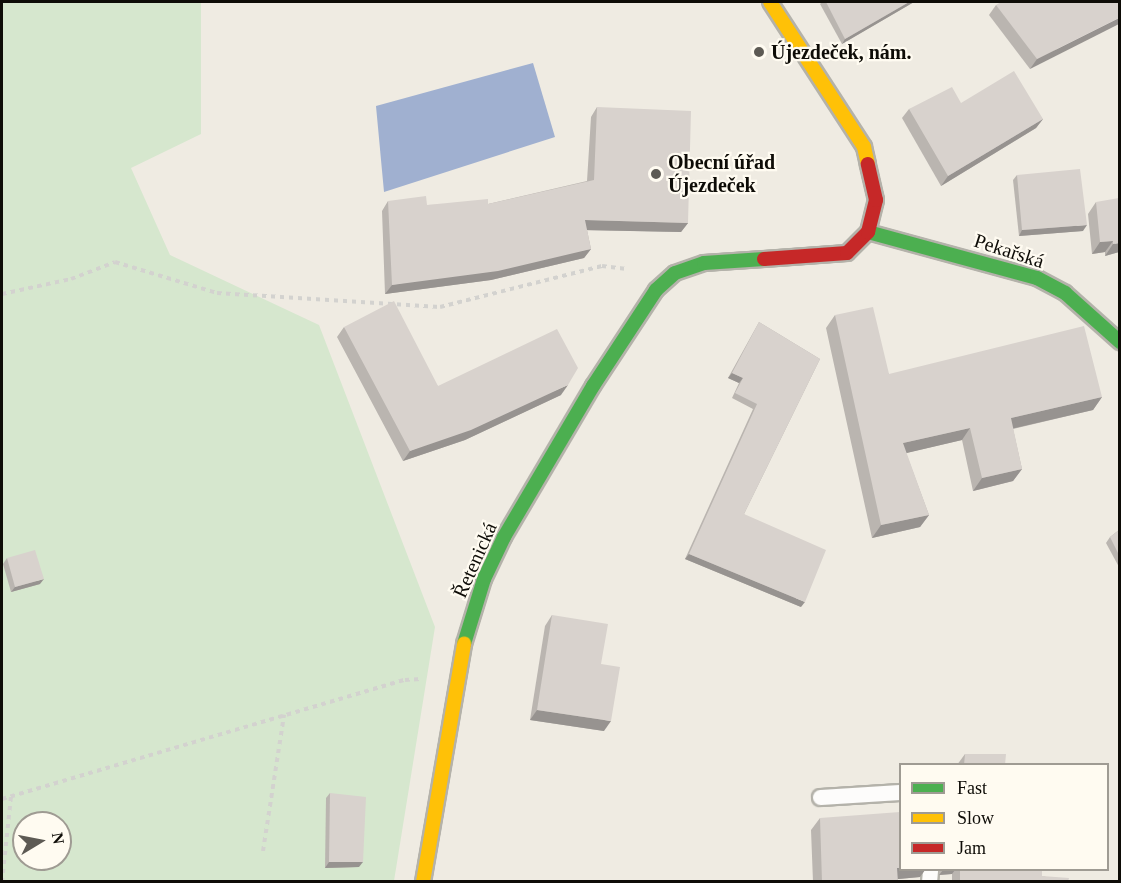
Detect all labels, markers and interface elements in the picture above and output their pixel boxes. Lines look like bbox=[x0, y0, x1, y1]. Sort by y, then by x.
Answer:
place label: Újezdeček, nám. bbox=[771, 40, 912, 64]
marker: Újezdeček, nám. bbox=[752, 45, 766, 59]
place label: Obecní úřad Újezdeček bbox=[668, 150, 775, 197]
marker: Obecní úřad Újezdeček bbox=[649, 167, 663, 181]
street label: Pekařská bbox=[971, 228, 1047, 274]
street label: Řetenická bbox=[448, 519, 502, 601]
legend bbox=[899, 763, 1109, 871]
text: Fast bbox=[957, 778, 987, 798]
text: Slow bbox=[957, 808, 994, 828]
north arrow bbox=[12, 811, 72, 871]
text: N bbox=[49, 831, 68, 845]
text: Jam bbox=[957, 838, 986, 858]

